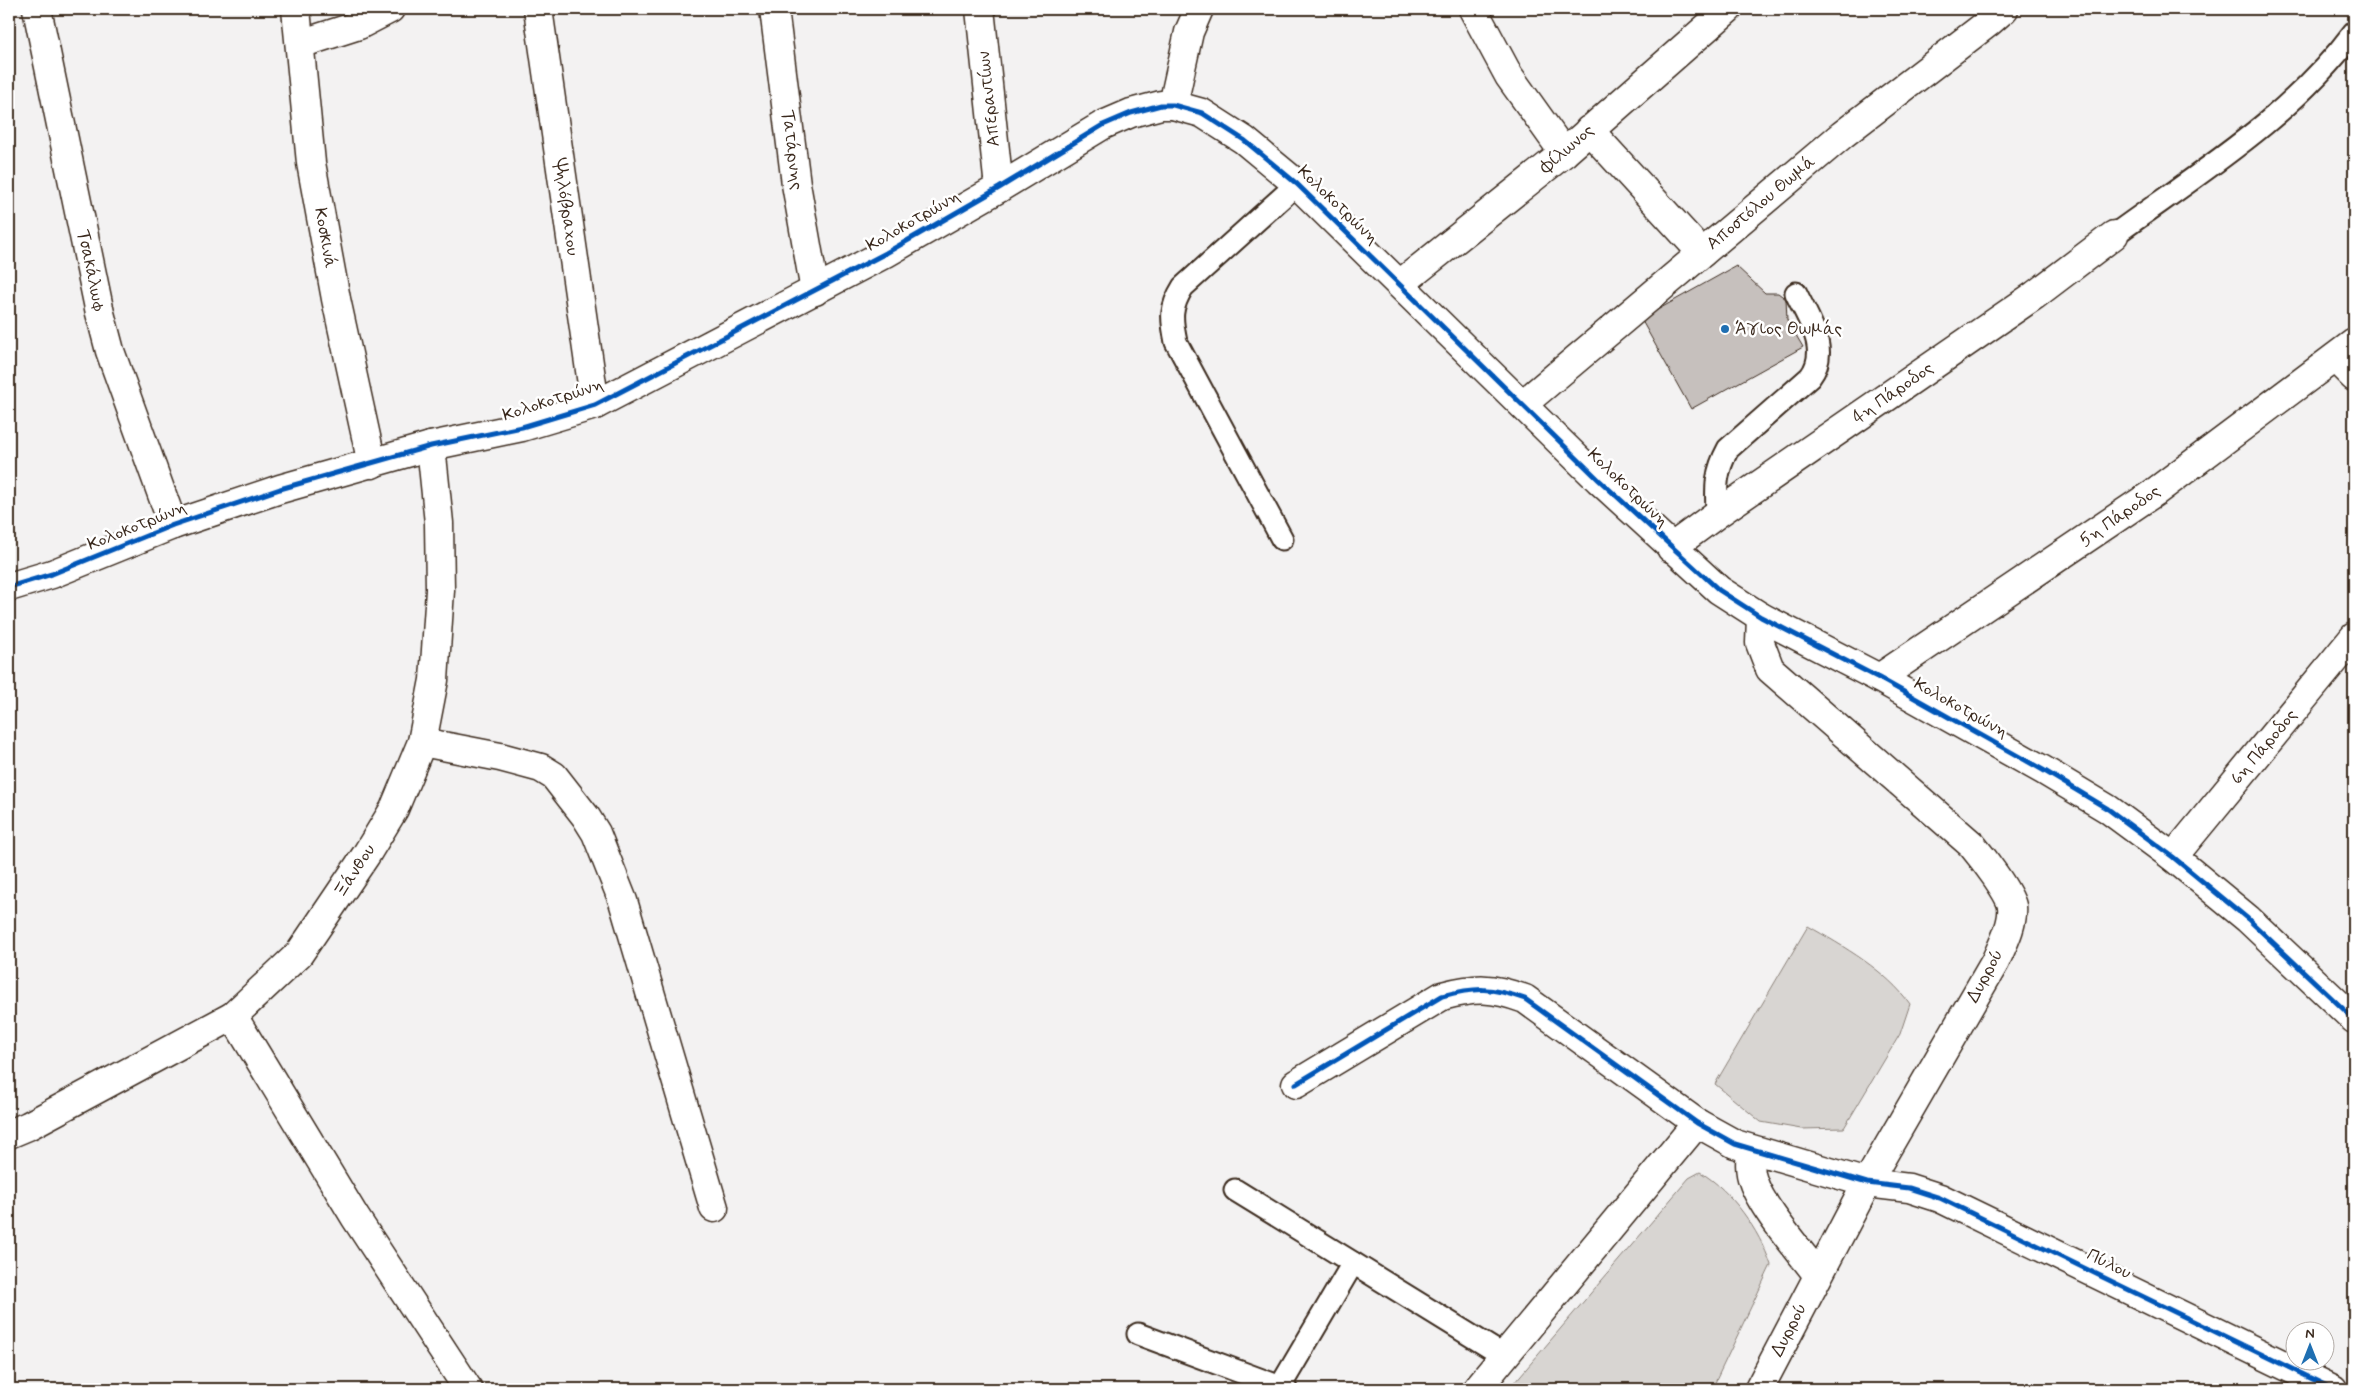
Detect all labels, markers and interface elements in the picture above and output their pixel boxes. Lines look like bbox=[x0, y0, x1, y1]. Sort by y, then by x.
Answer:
street label: Απεραντίων bbox=[972, 50, 1006, 148]
street label: Τατάρνης bbox=[775, 109, 809, 192]
street label: Φίλωνος bbox=[1534, 119, 1599, 180]
street label: Αποστόλου Θωμά bbox=[1701, 150, 1821, 256]
street label: Ψηλόβραχου bbox=[547, 156, 585, 257]
street label: Κολοκοτρώνη bbox=[1292, 160, 1384, 250]
street label: Κολοκοτρώνη bbox=[862, 184, 964, 258]
street label: Κοσκινά bbox=[308, 206, 342, 270]
street label: Τσακάλωφ bbox=[71, 228, 111, 314]
place label: Άγιος Θωμάς bbox=[1735, 317, 1842, 341]
marker: Άγιος Θωμάς bbox=[1719, 323, 1731, 335]
street label: 4η Πάροδος bbox=[1848, 356, 1938, 430]
street label: Κολοκοτρώνη bbox=[499, 372, 607, 428]
street label: Κολοκοτρώνη bbox=[1582, 443, 1674, 533]
street label: 5η Πάροδος bbox=[2075, 479, 2165, 553]
street label: Κολοκοτρώνη bbox=[84, 495, 190, 557]
street label: Κολοκοτρώνη bbox=[1909, 672, 2013, 744]
street label: 6η Πάροδος bbox=[2225, 704, 2303, 790]
street label: Ξάνθου bbox=[329, 839, 381, 903]
street label: Δυρρού bbox=[1961, 945, 2009, 1007]
street label: Πύλου bbox=[2083, 1243, 2135, 1285]
street label: Δυρρού bbox=[1765, 1299, 1813, 1361]
north arrow bbox=[2286, 1320, 2336, 1370]
text: N bbox=[2305, 1325, 2315, 1343]

